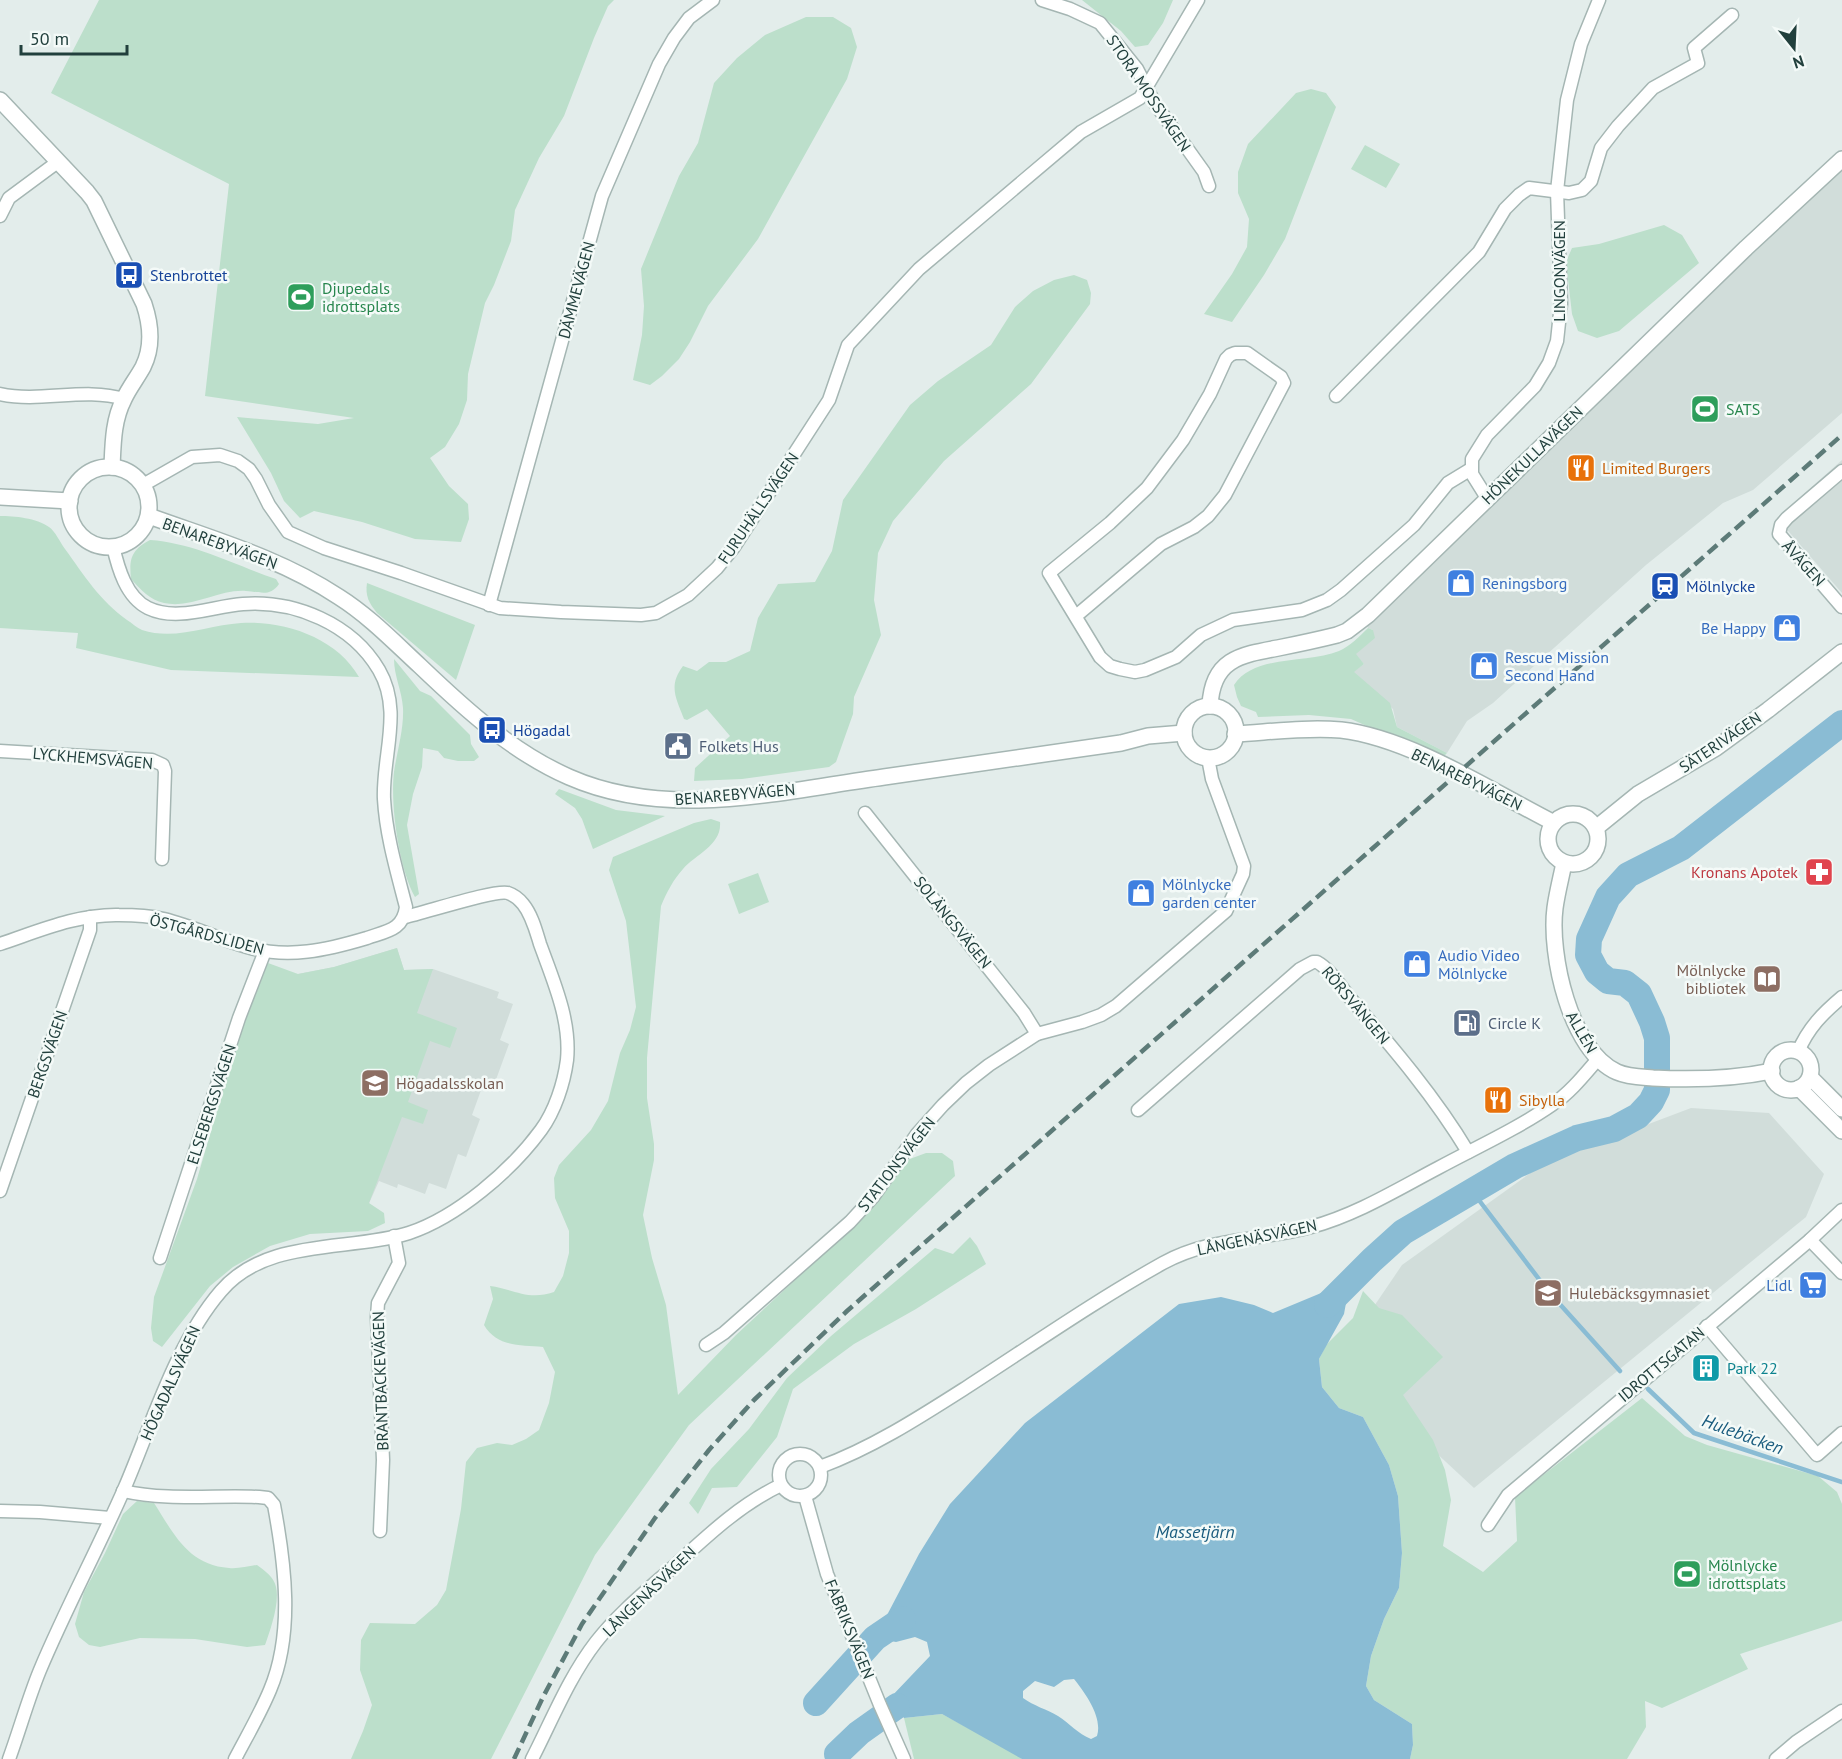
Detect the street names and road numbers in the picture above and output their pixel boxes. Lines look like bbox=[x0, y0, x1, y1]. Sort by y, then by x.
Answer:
street label: STORA MOSSVÄGEN bbox=[1102, 31, 1196, 155]
street label: LINGONVÄGEN bbox=[1549, 220, 1569, 322]
street label: DÄMMEVÄGEN bbox=[553, 239, 599, 341]
street label: HÖNEKULLAVÄGEN bbox=[1477, 402, 1587, 508]
street label: FURUHÄLLSVÄGEN bbox=[713, 448, 803, 568]
street label: BENAREBYVÄGEN bbox=[160, 513, 280, 573]
street label: ÅVÄGEN bbox=[1778, 536, 1830, 590]
street label: SÄTERIVÄGEN bbox=[1675, 707, 1765, 777]
street label: LYCKHEMSVÄGEN bbox=[32, 743, 154, 773]
street label: BENAREBYVÄGEN bbox=[1408, 744, 1526, 814]
street label: BENAREBYVÄGEN bbox=[674, 779, 796, 809]
street label: SOLÄNGSVÄGEN bbox=[910, 872, 996, 972]
street label: ÖSTGÅRDSLIDEN bbox=[147, 909, 267, 959]
street label: RÖRSVÄNGEN bbox=[1318, 962, 1394, 1048]
street label: BERGSVÄGEN bbox=[23, 1007, 71, 1101]
street label: ALLÉN bbox=[1562, 1007, 1602, 1057]
street label: ELSEBERGSVÄGEN bbox=[182, 1041, 240, 1167]
street label: STATIONSVÄGEN bbox=[853, 1113, 939, 1215]
street label: LÅNGENÄSVÄGEN bbox=[1195, 1215, 1319, 1259]
street label: BRANTBACKEVÄGEN bbox=[368, 1311, 392, 1451]
street label: IDROTTSGATAN bbox=[1614, 1322, 1708, 1406]
street label: HÖGADALSVÄGEN bbox=[136, 1323, 204, 1443]
street label: LÅNGENÄSVÄGEN bbox=[598, 1541, 700, 1641]
street label: FABRIKSVÄGEN bbox=[821, 1576, 879, 1682]

